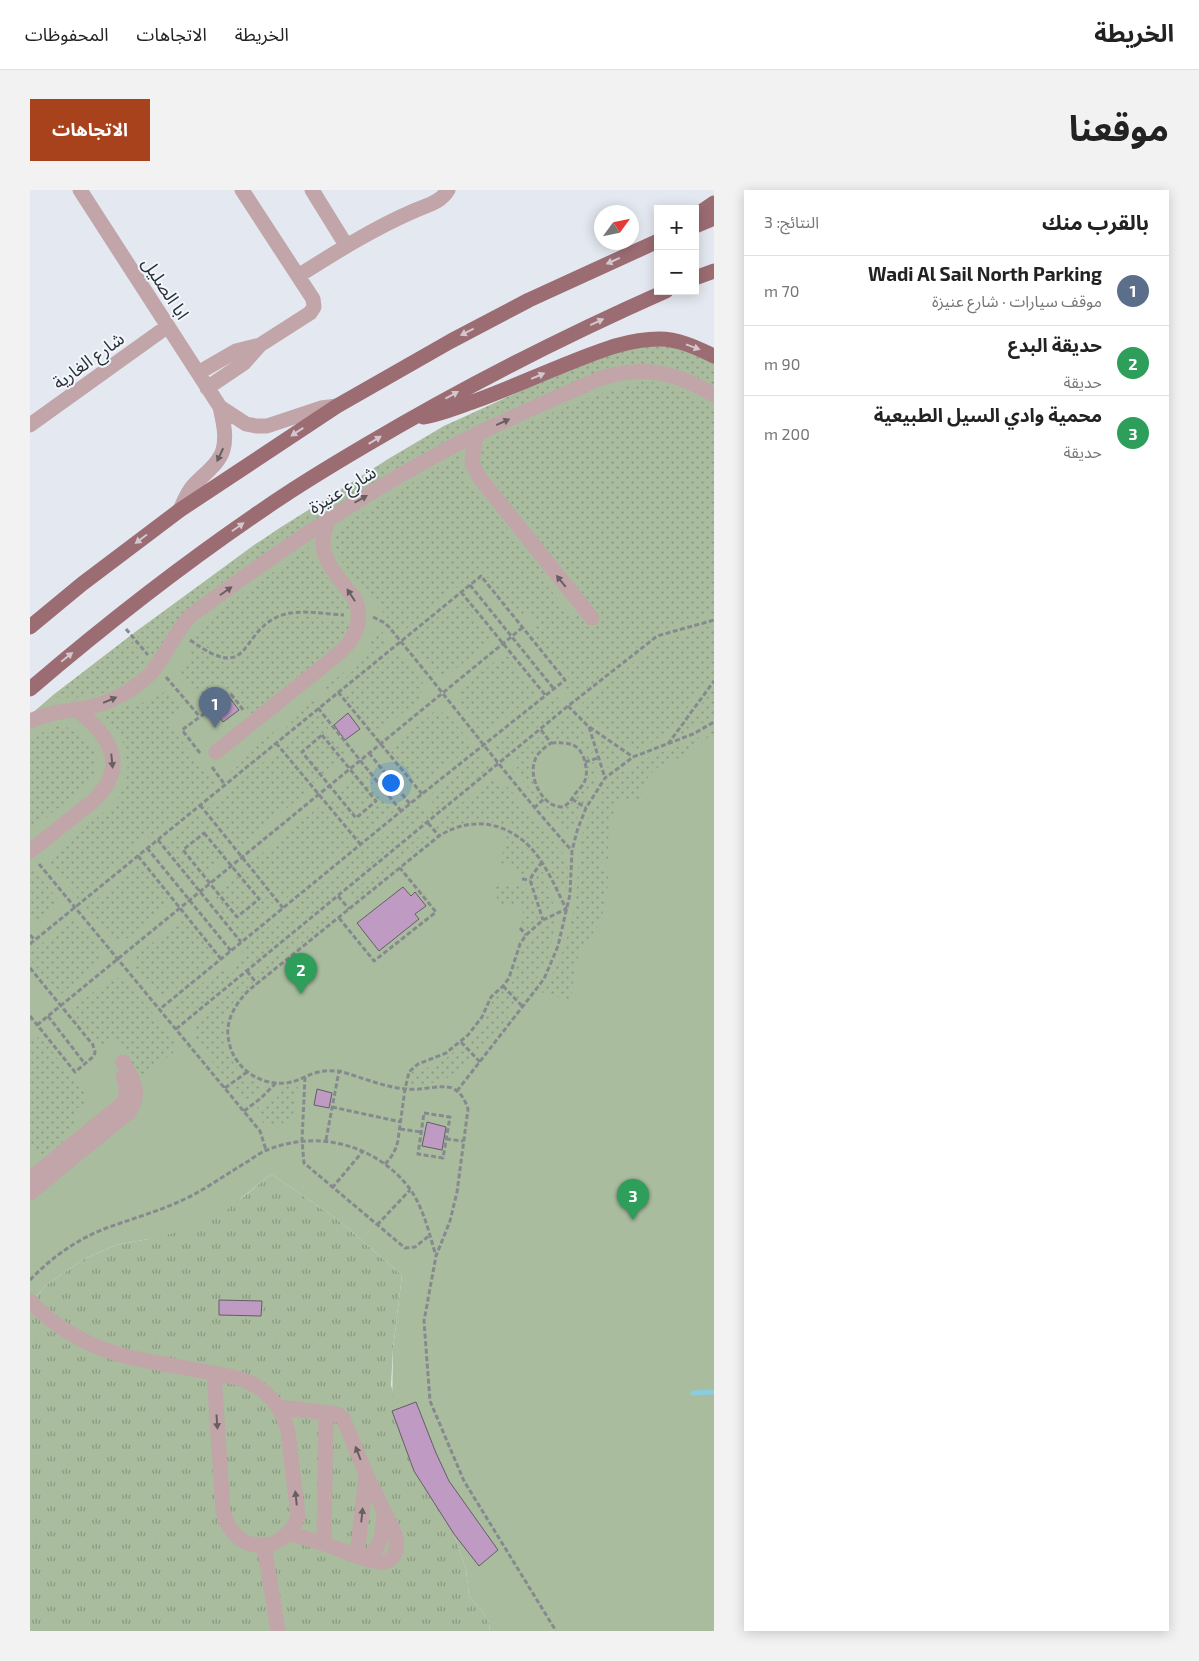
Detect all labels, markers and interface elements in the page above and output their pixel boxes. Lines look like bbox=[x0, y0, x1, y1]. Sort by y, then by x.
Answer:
text: الخريطة bbox=[1094, 18, 1174, 47]
text: المحفوظات bbox=[25, 23, 109, 45]
text: الاتجاهات bbox=[137, 23, 207, 45]
text: الخريطة bbox=[235, 23, 289, 45]
button: الاتجاهات bbox=[30, 99, 150, 161]
text: موقعنا bbox=[1069, 106, 1169, 148]
north arrow bbox=[594, 205, 639, 250]
map controls bbox=[654, 205, 699, 295]
button: + bbox=[654, 205, 699, 250]
text: بالقرب منك bbox=[1042, 209, 1149, 234]
text: النتائج: 3 bbox=[764, 212, 819, 231]
button: − bbox=[654, 250, 699, 295]
street label: ابا الصليل bbox=[137, 253, 194, 324]
one-way arrow bbox=[606, 257, 620, 265]
text: Wadi Al Sail North Parking bbox=[868, 262, 1102, 285]
text: 70 m bbox=[764, 281, 799, 300]
text: 1 bbox=[1130, 281, 1136, 300]
text: موقف سيارات · شارع عنيزة bbox=[932, 291, 1102, 310]
one-way arrow bbox=[590, 318, 604, 326]
street label: شارع الغارية bbox=[48, 327, 130, 396]
one-way arrow bbox=[460, 328, 475, 336]
text: حديقة البدع bbox=[1008, 333, 1102, 356]
one-way arrow bbox=[686, 343, 701, 351]
text: 90 m bbox=[764, 354, 800, 373]
text: 2 bbox=[1128, 354, 1138, 373]
one-way arrow bbox=[531, 372, 545, 380]
text: حديقة bbox=[1064, 372, 1102, 391]
one-way arrow bbox=[445, 391, 459, 400]
text: محمية وادي السيل الطبيعية bbox=[874, 403, 1102, 426]
one-way arrow bbox=[496, 418, 510, 426]
text: 200 m bbox=[764, 424, 810, 443]
text: 3 bbox=[1128, 424, 1138, 443]
one-way arrow bbox=[290, 427, 304, 437]
one-way arrow bbox=[369, 435, 382, 444]
text: حديقة bbox=[1064, 442, 1102, 461]
one-way arrow bbox=[216, 447, 224, 462]
street label: شارع عنيزة bbox=[304, 460, 382, 521]
one-way arrow bbox=[354, 495, 367, 504]
one-way arrow bbox=[231, 522, 245, 532]
one-way arrow bbox=[135, 534, 148, 545]
one-way arrow bbox=[556, 574, 567, 587]
one-way arrow bbox=[219, 586, 233, 596]
one-way arrow bbox=[347, 588, 356, 602]
one-way arrow bbox=[60, 652, 73, 663]
pin: 1 bbox=[199, 687, 231, 728]
one-way arrow bbox=[103, 695, 117, 703]
one-way arrow bbox=[108, 753, 116, 769]
your location bbox=[378, 770, 404, 796]
pin: 2 bbox=[285, 953, 317, 994]
pin: 3 bbox=[617, 1179, 649, 1220]
one-way arrow bbox=[214, 1414, 222, 1430]
one-way arrow bbox=[354, 1446, 361, 1461]
one-way arrow bbox=[292, 1490, 300, 1506]
one-way arrow bbox=[358, 1507, 366, 1523]

